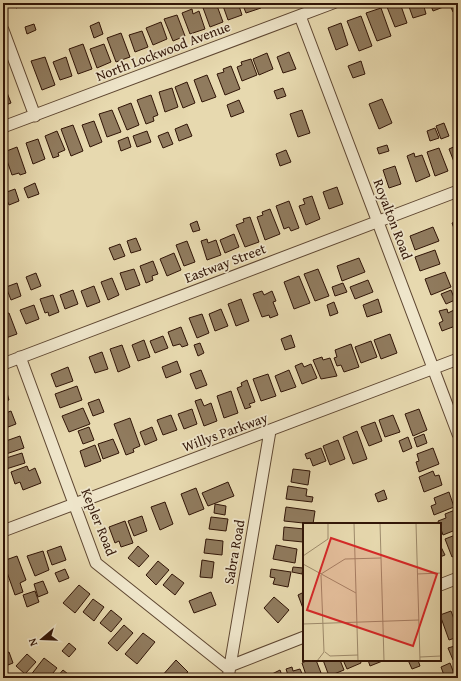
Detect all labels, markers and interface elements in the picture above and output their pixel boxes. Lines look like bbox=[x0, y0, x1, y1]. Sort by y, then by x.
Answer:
street label: North Lockwood Avenue bbox=[93, 16, 234, 86]
street label: Royalton Road bbox=[368, 176, 418, 263]
street label: Eastway Street bbox=[181, 238, 269, 288]
street label: Willys Parkway bbox=[179, 407, 271, 457]
street label: Kepler Road bbox=[76, 485, 122, 559]
street label: Sabra Road bbox=[218, 518, 250, 586]
inset map bbox=[303, 523, 441, 661]
north arrow bbox=[22, 619, 62, 659]
text: N bbox=[24, 636, 41, 648]

